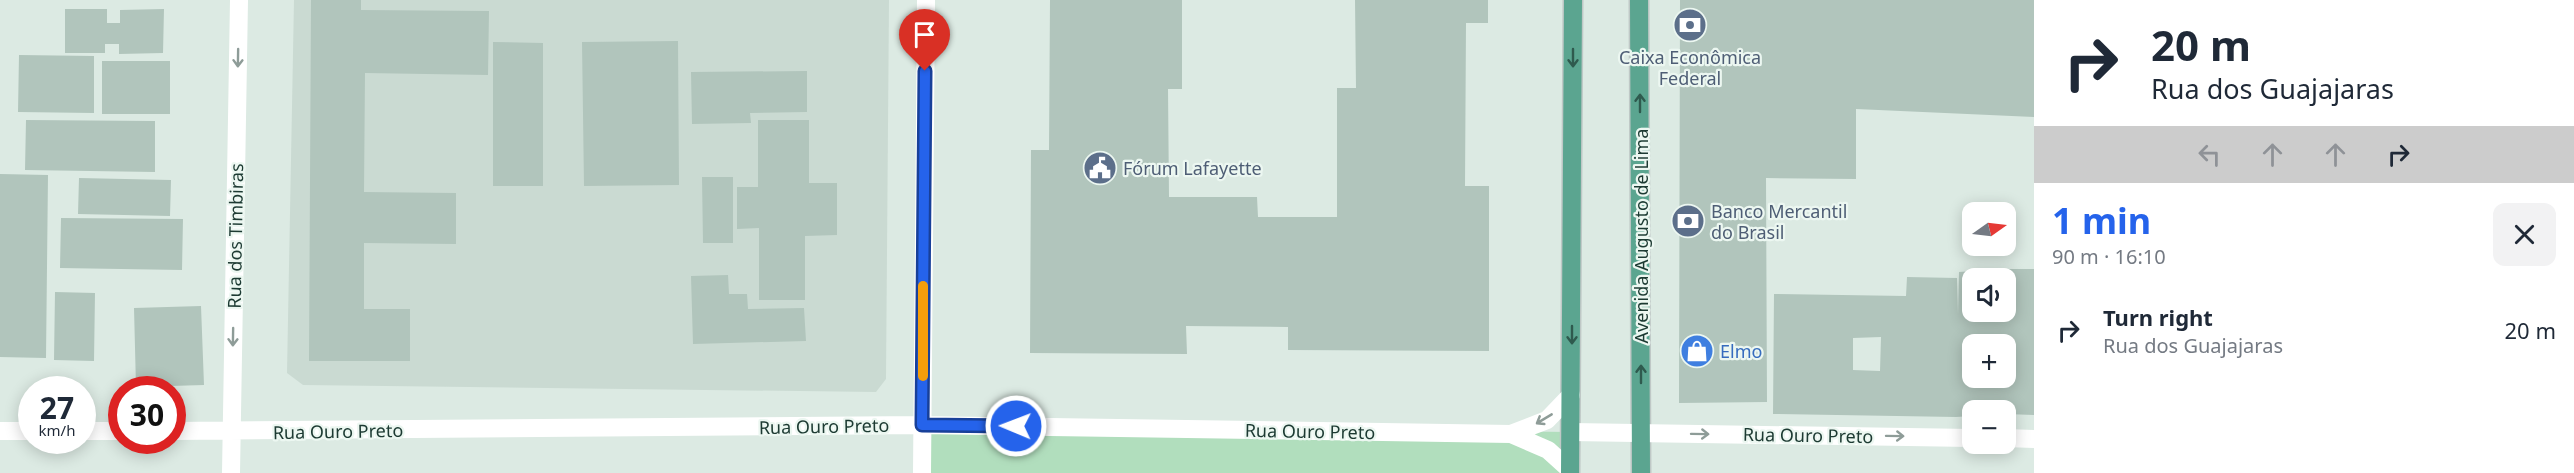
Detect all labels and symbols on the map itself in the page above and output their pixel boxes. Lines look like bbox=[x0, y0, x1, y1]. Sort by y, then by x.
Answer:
bank icon: Caixa Econômica Federal bbox=[1672, 7, 1708, 43]
pin bbox=[899, 9, 950, 71]
place label: Caixa Econômica Federal bbox=[1619, 45, 1761, 90]
one-way arrow bbox=[232, 48, 244, 68]
one-way arrow bbox=[1567, 48, 1579, 68]
one-way arrow bbox=[1634, 93, 1646, 113]
street label: Avenida Augusto de Lima bbox=[1629, 129, 1653, 343]
public building icon: Fórum Lafayette bbox=[1082, 150, 1118, 186]
place label: Fórum Lafayette bbox=[1123, 156, 1262, 180]
street label: Rua dos Timbiras bbox=[222, 163, 248, 309]
place label: Banco Mercantil do Brasil bbox=[1711, 199, 1847, 244]
north arrow bbox=[1962, 202, 2016, 256]
bank icon: Banco Mercantil do Brasil bbox=[1670, 203, 1706, 239]
one-way arrow bbox=[1566, 325, 1577, 345]
one-way arrow bbox=[227, 327, 239, 347]
shop icon: Elmo bbox=[1679, 333, 1715, 369]
place label: Elmo bbox=[1720, 339, 1762, 363]
one-way arrow bbox=[1635, 365, 1647, 385]
speed limit sign: 30 bbox=[108, 376, 186, 454]
position arrow bbox=[984, 394, 1048, 458]
street label: Rua Ouro Preto bbox=[759, 413, 889, 439]
one-way arrow bbox=[1536, 413, 1553, 425]
street label: Rua Ouro Preto bbox=[273, 418, 403, 444]
street label: Rua Ouro Preto bbox=[1245, 418, 1375, 444]
street label: Rua Ouro Preto bbox=[1743, 422, 1873, 448]
one-way arrow bbox=[1689, 428, 1709, 439]
one-way arrow bbox=[1884, 431, 1904, 442]

